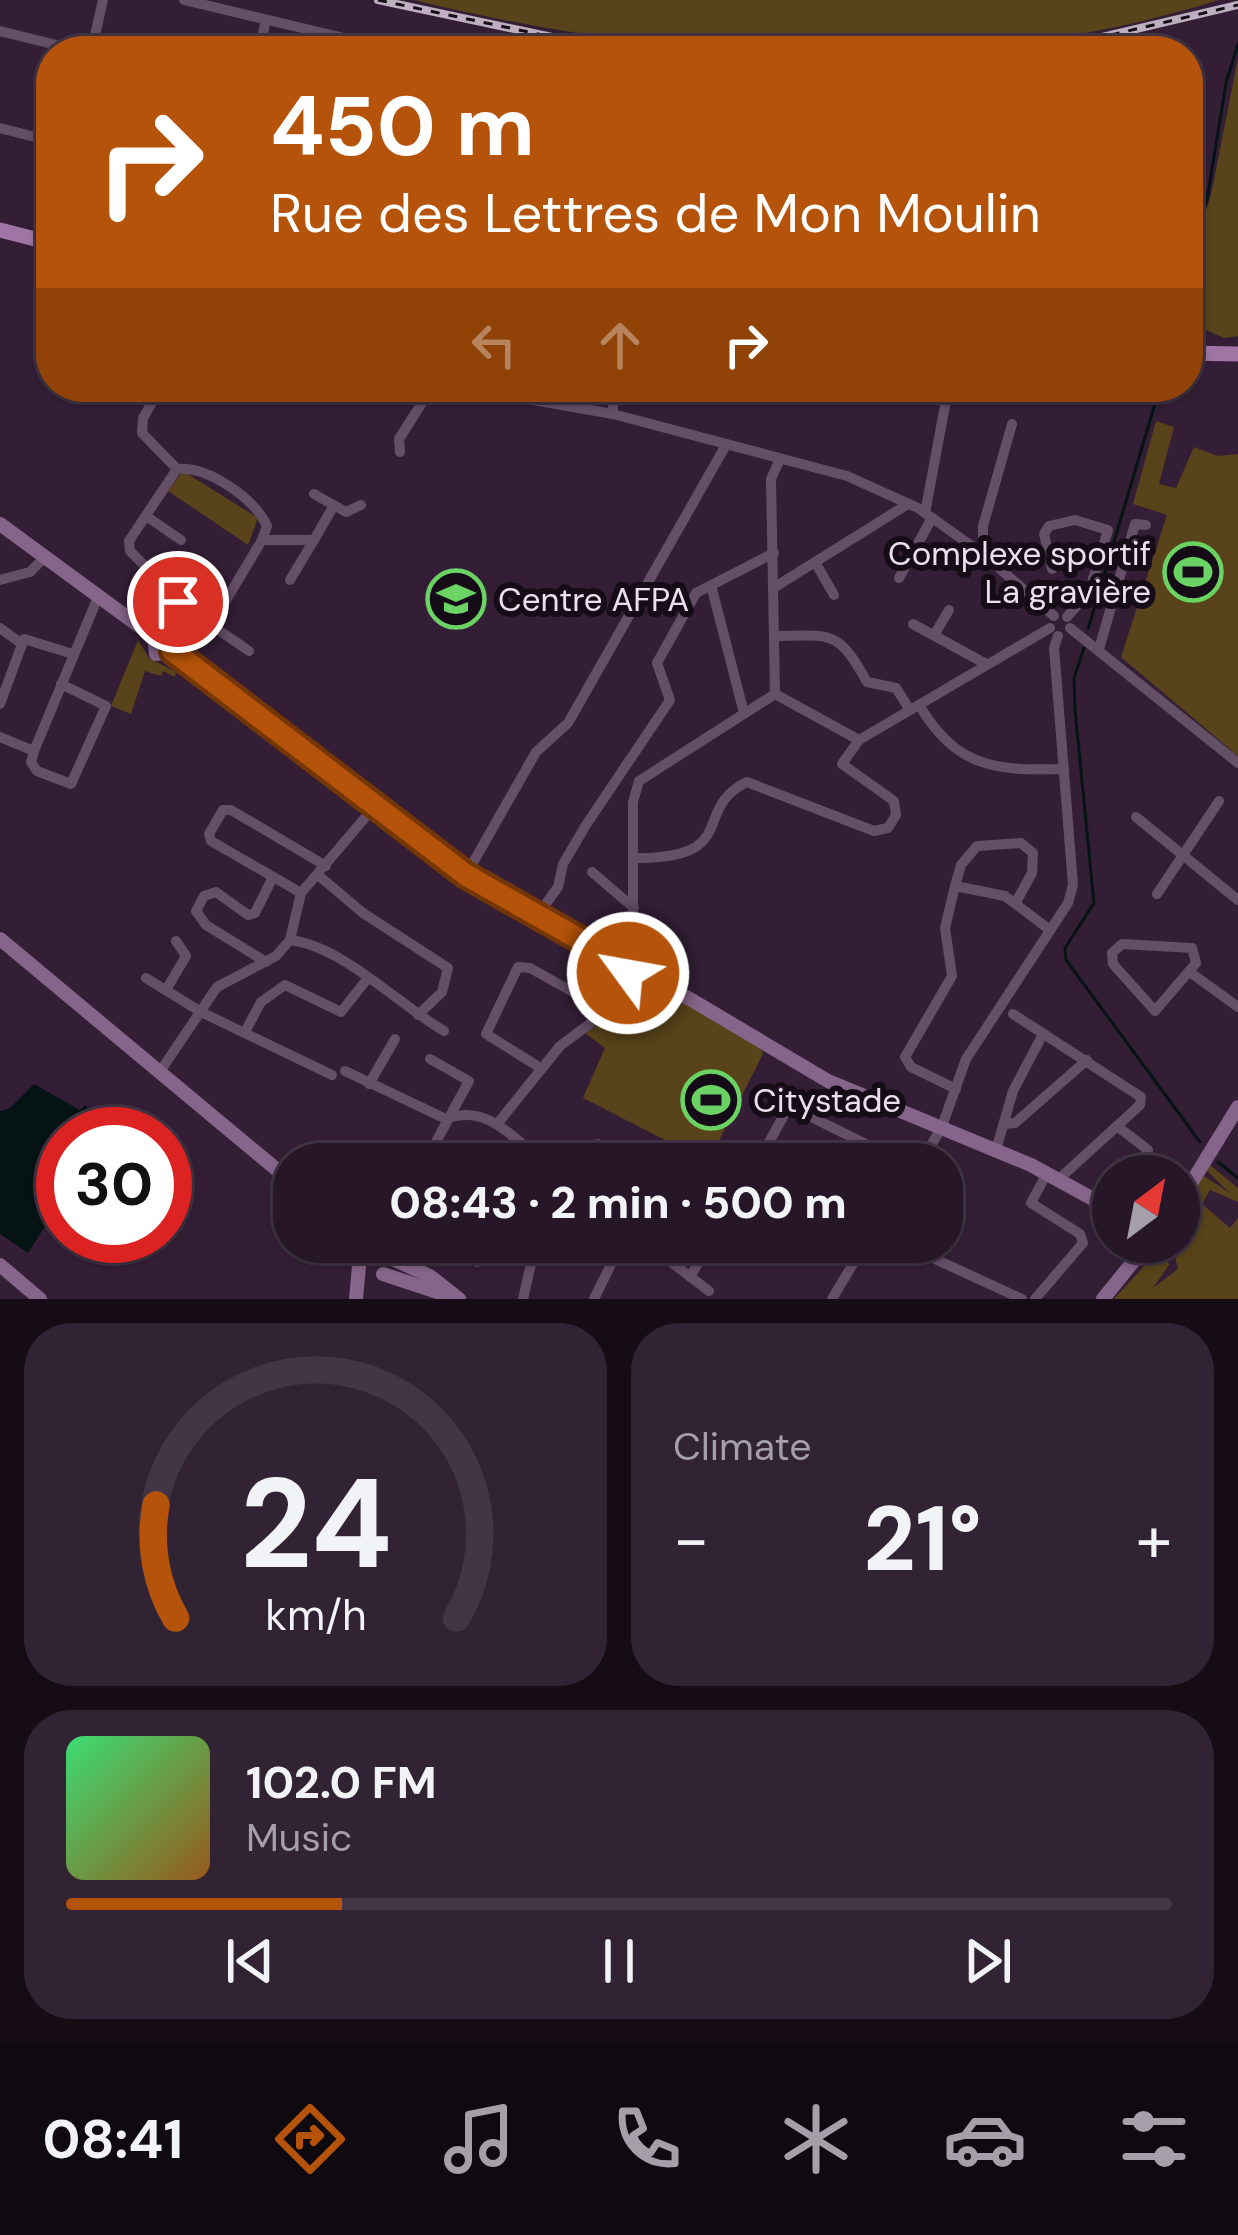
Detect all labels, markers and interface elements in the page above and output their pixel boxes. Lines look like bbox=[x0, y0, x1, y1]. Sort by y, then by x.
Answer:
text: 450 m bbox=[270, 72, 535, 181]
icon: right bbox=[72, 84, 228, 240]
text: Rue des Lettres de Mon Moulin bbox=[270, 178, 1041, 249]
icon: left bbox=[461, 312, 527, 378]
icon: ahead bbox=[587, 312, 653, 378]
icon: right bbox=[713, 312, 779, 378]
place label: Complexe sportif La gravière bbox=[888, 532, 1151, 613]
sports icon: Complexe sportif La gravière bbox=[1162, 541, 1224, 603]
pin bbox=[127, 551, 229, 653]
school or university icon: Centre AFPA bbox=[425, 568, 487, 630]
icon: arrive bbox=[145, 569, 211, 635]
place label: Centre AFPA bbox=[498, 578, 689, 621]
position arrow bbox=[565, 910, 691, 1036]
sports icon: Citystade bbox=[680, 1069, 742, 1131]
place label: Citystade bbox=[753, 1079, 901, 1122]
speed limit sign: 30 bbox=[36, 1107, 192, 1263]
north arrow bbox=[1092, 1155, 1200, 1263]
map controls bbox=[1092, 1155, 1200, 1263]
text: 08:43 · 2 min · 500 m bbox=[389, 1173, 847, 1232]
text: Climate bbox=[673, 1421, 811, 1472]
text: 24 bbox=[239, 1443, 392, 1606]
text: 21° bbox=[863, 1481, 982, 1598]
text: − bbox=[673, 1497, 709, 1582]
text: + bbox=[1136, 1497, 1172, 1582]
text: km/h bbox=[265, 1586, 366, 1642]
text: 102.0 FM bbox=[246, 1753, 437, 1812]
text: Music bbox=[246, 1812, 352, 1863]
icon: previous bbox=[217, 1928, 283, 1994]
icon: pause bbox=[586, 1928, 652, 1994]
icon: next bbox=[955, 1928, 1021, 1994]
icon: directions bbox=[268, 2097, 352, 2181]
icon: music bbox=[437, 2097, 521, 2181]
icon: phone bbox=[605, 2097, 689, 2181]
icon: climate bbox=[774, 2097, 858, 2181]
icon: car bbox=[943, 2097, 1027, 2181]
icon: filters bbox=[1112, 2097, 1196, 2181]
text: 08:41 bbox=[42, 2104, 183, 2175]

